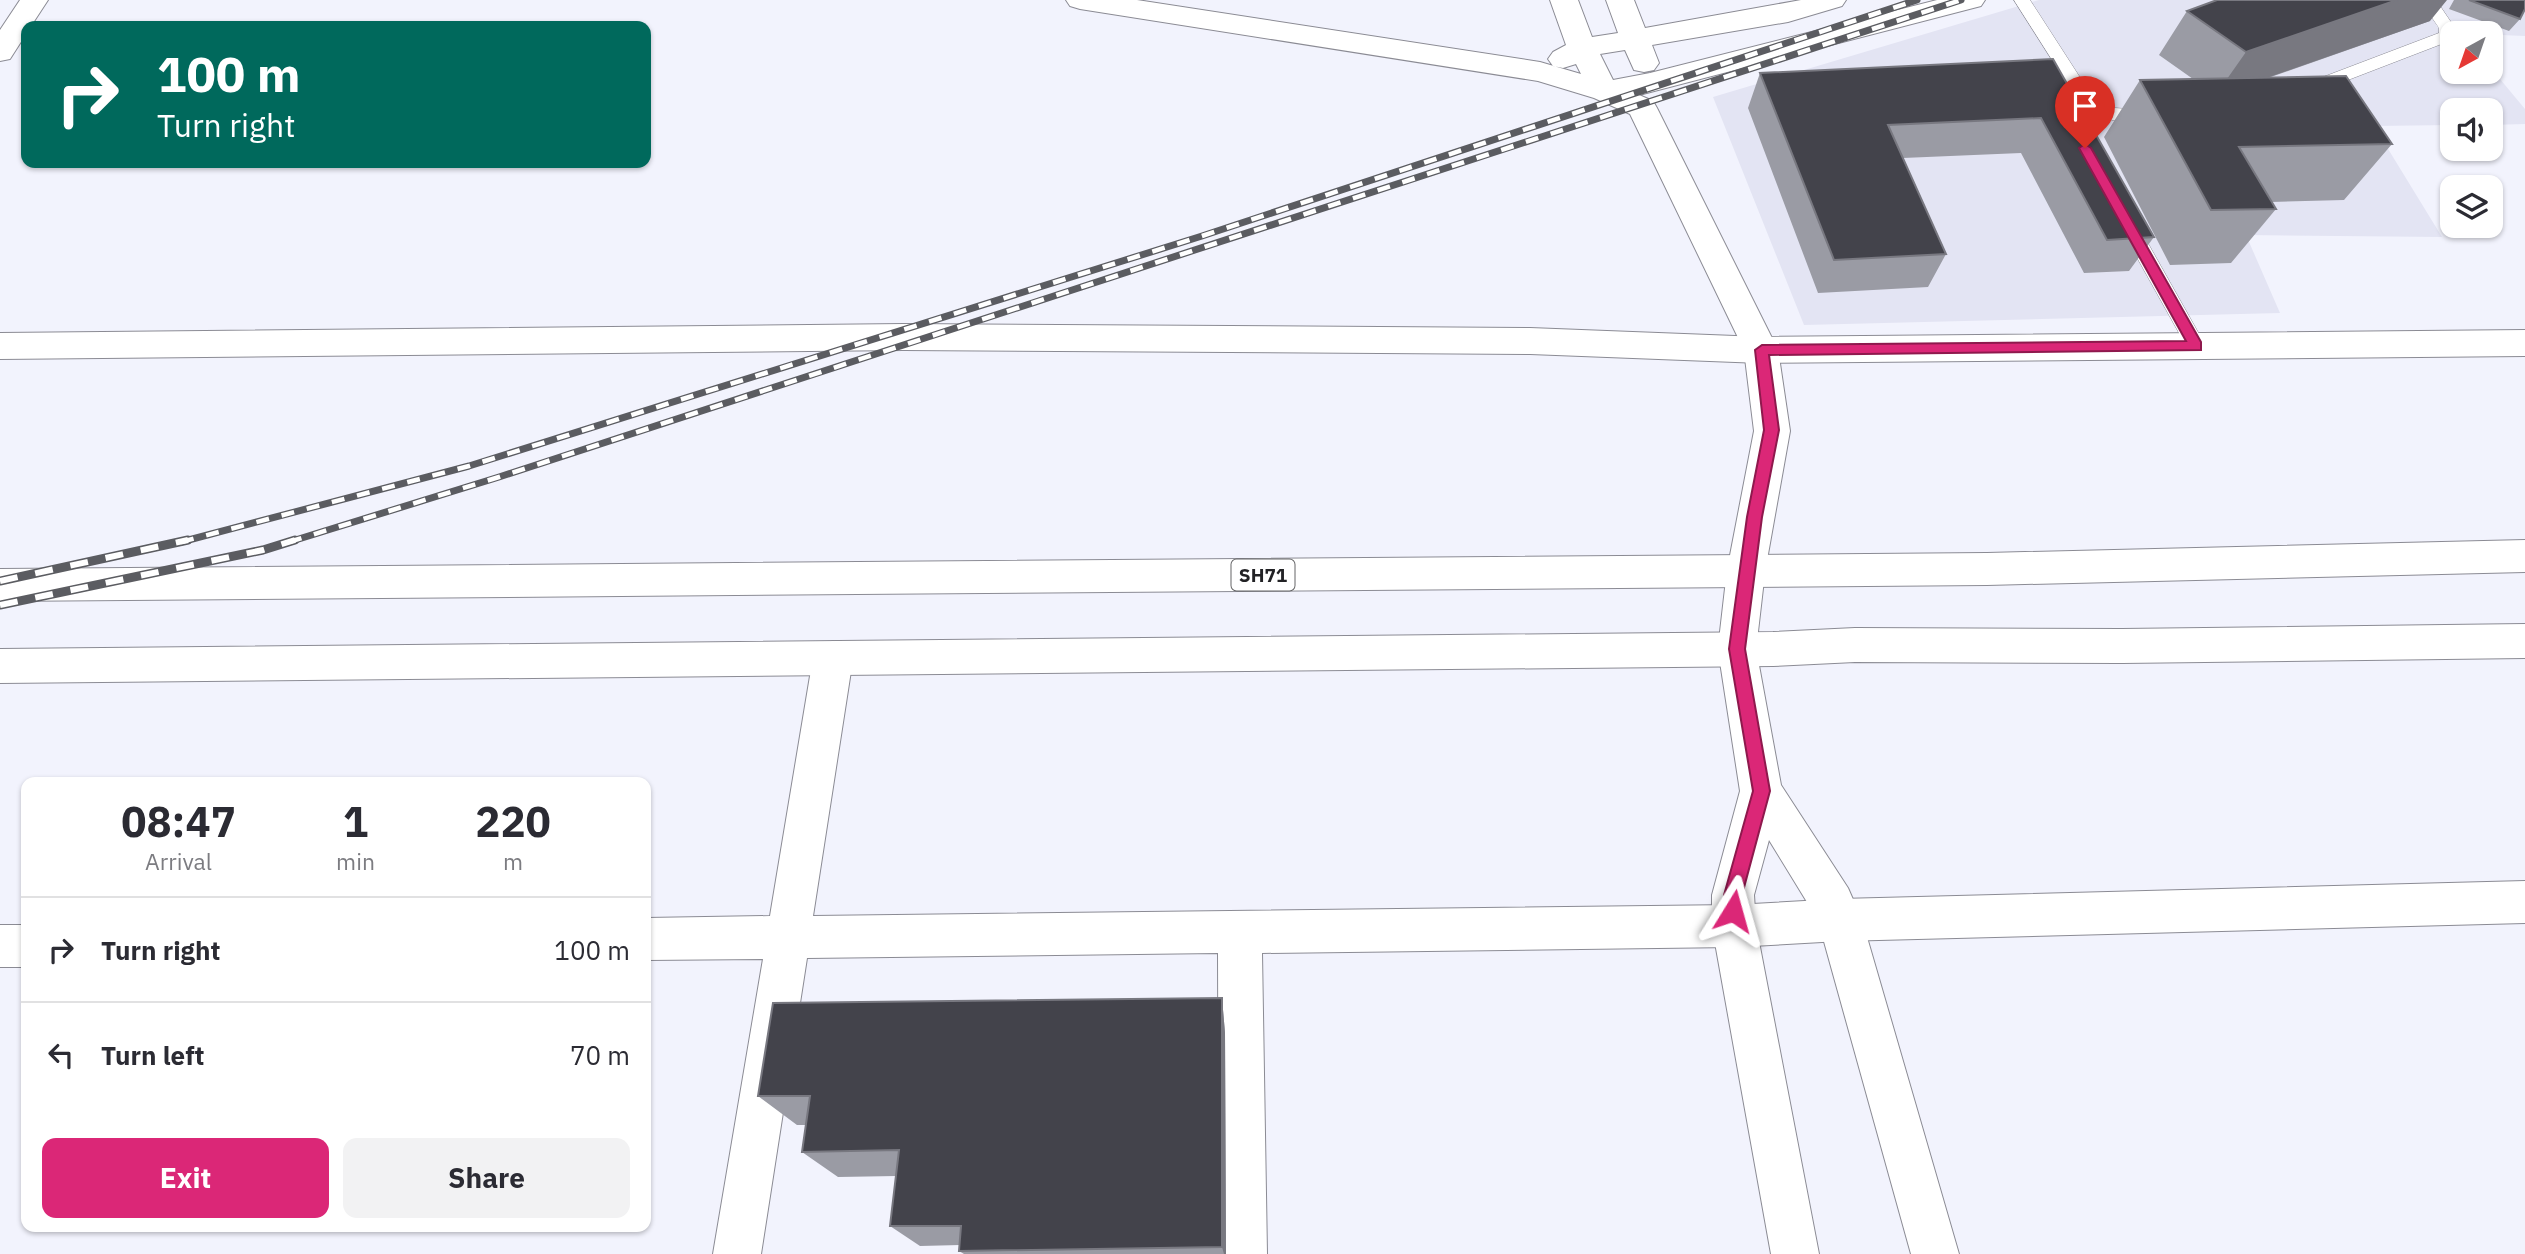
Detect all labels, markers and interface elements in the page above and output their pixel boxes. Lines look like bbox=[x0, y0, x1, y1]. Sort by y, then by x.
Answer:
north arrow bbox=[2440, 21, 2502, 84]
map controls bbox=[2440, 21, 2503, 238]
text: 100 m bbox=[157, 42, 301, 105]
icon: right bbox=[42, 49, 133, 140]
pin bbox=[2055, 76, 2115, 148]
icon: arrive bbox=[2066, 87, 2104, 125]
button: sound bbox=[2440, 98, 2503, 161]
text: Turn right bbox=[157, 104, 295, 146]
button: layers bbox=[2440, 175, 2503, 238]
road number: SH71 bbox=[1232, 560, 1294, 590]
text: 08:47 bbox=[121, 794, 236, 849]
text: 1 bbox=[343, 794, 368, 849]
text: 220 bbox=[475, 794, 551, 849]
text: Arrival bbox=[145, 846, 212, 876]
text: min bbox=[336, 846, 375, 876]
text: m bbox=[503, 846, 523, 876]
position arrow bbox=[1696, 874, 1770, 948]
icon: right bbox=[42, 931, 80, 969]
text: Turn right bbox=[101, 933, 220, 967]
text: 100 m bbox=[554, 933, 630, 967]
icon: left bbox=[42, 1036, 80, 1074]
text: Turn left bbox=[101, 1038, 204, 1072]
text: 70 m bbox=[570, 1038, 630, 1072]
button: Exit bbox=[42, 1138, 329, 1218]
button: Share bbox=[343, 1138, 630, 1218]

